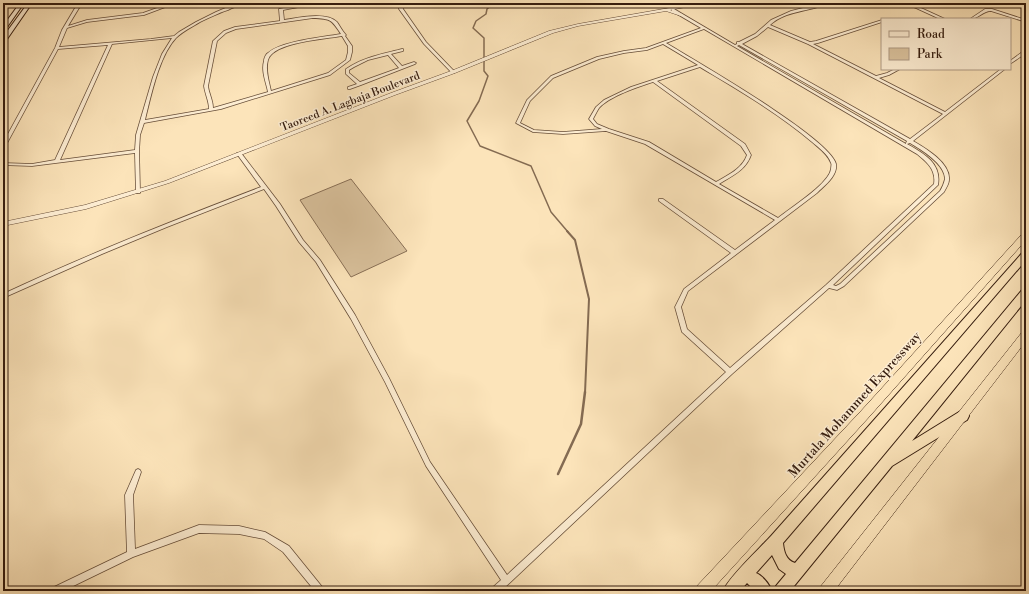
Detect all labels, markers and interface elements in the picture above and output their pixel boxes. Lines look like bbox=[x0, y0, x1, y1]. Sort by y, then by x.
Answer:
legend bbox=[881, 18, 1011, 70]
text: Road bbox=[917, 27, 945, 42]
text: Park bbox=[917, 47, 943, 62]
street label: Taoreed A. Lagbaja Boulevard bbox=[279, 69, 423, 135]
street label: Murtala Mohammed Expressway bbox=[785, 328, 925, 481]

